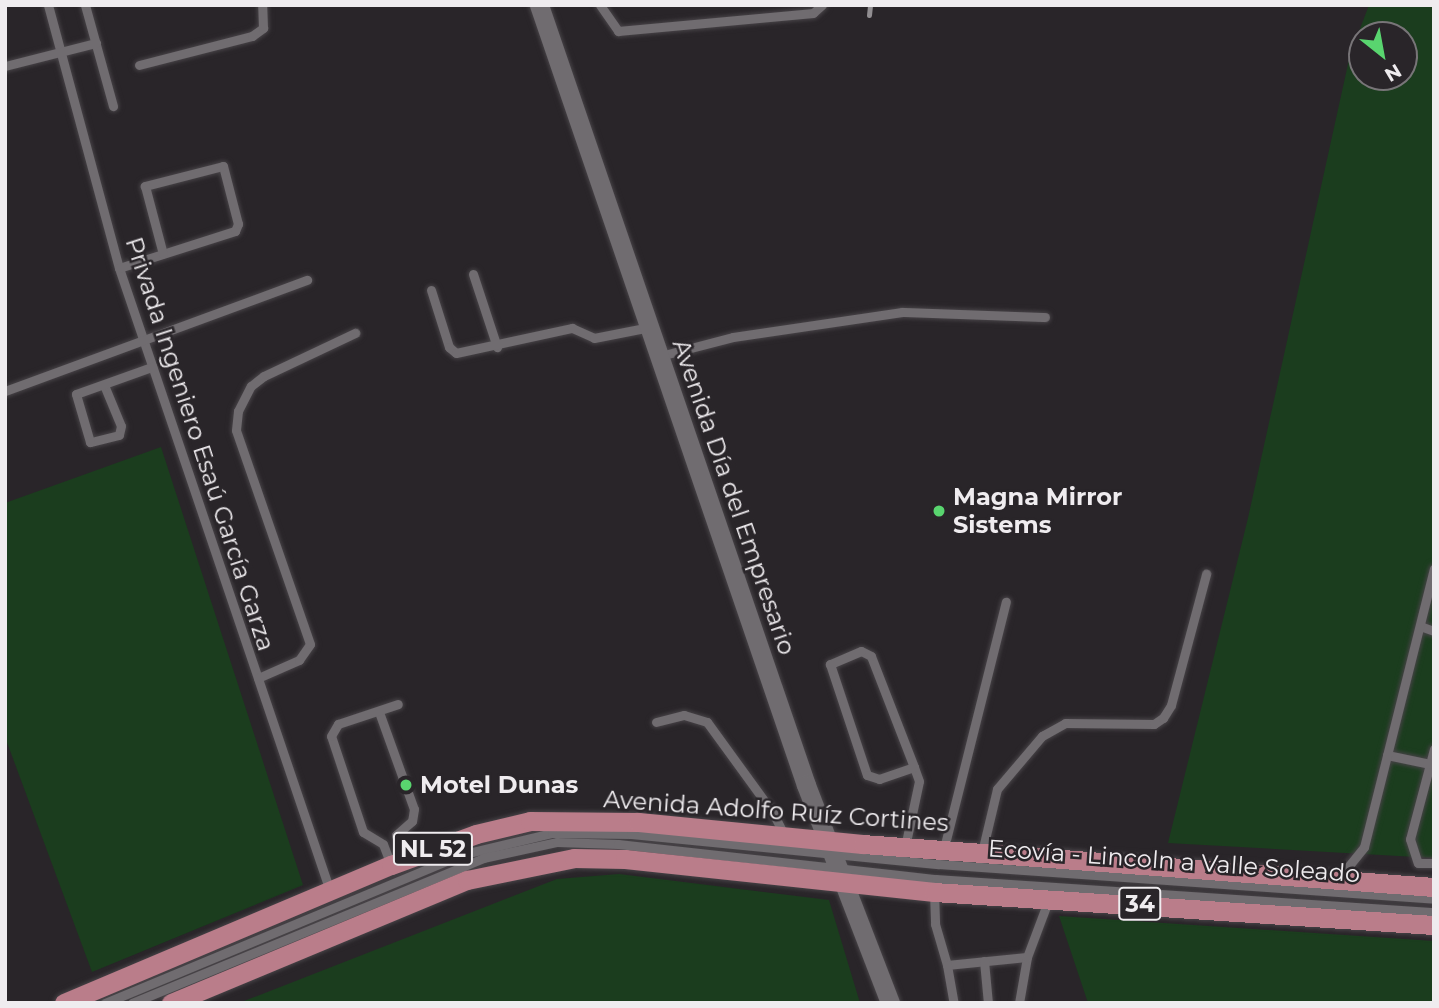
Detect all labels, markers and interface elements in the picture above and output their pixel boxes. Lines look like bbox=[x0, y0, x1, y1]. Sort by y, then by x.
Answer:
north arrow bbox=[1348, 21, 1418, 91]
text: N bbox=[1381, 59, 1406, 87]
street label: Privada Ingeniero Esaú García Garza bbox=[119, 233, 281, 655]
street label: Avenida Día del Empresario bbox=[666, 335, 802, 659]
place label: Magna Mirror Sistems bbox=[953, 483, 1122, 539]
marker: Magna Mirror Sistems bbox=[931, 503, 947, 519]
place label: Motel Dunas bbox=[420, 771, 578, 799]
marker: Motel Dunas bbox=[398, 777, 414, 793]
street label: Avenida Adolfo Ruíz Cortines bbox=[602, 785, 950, 837]
road number: NL 52 bbox=[393, 830, 473, 869]
street label: Ecovía - Lincoln a Valle Soleado bbox=[987, 834, 1361, 888]
road number: 34 bbox=[1117, 884, 1163, 923]

